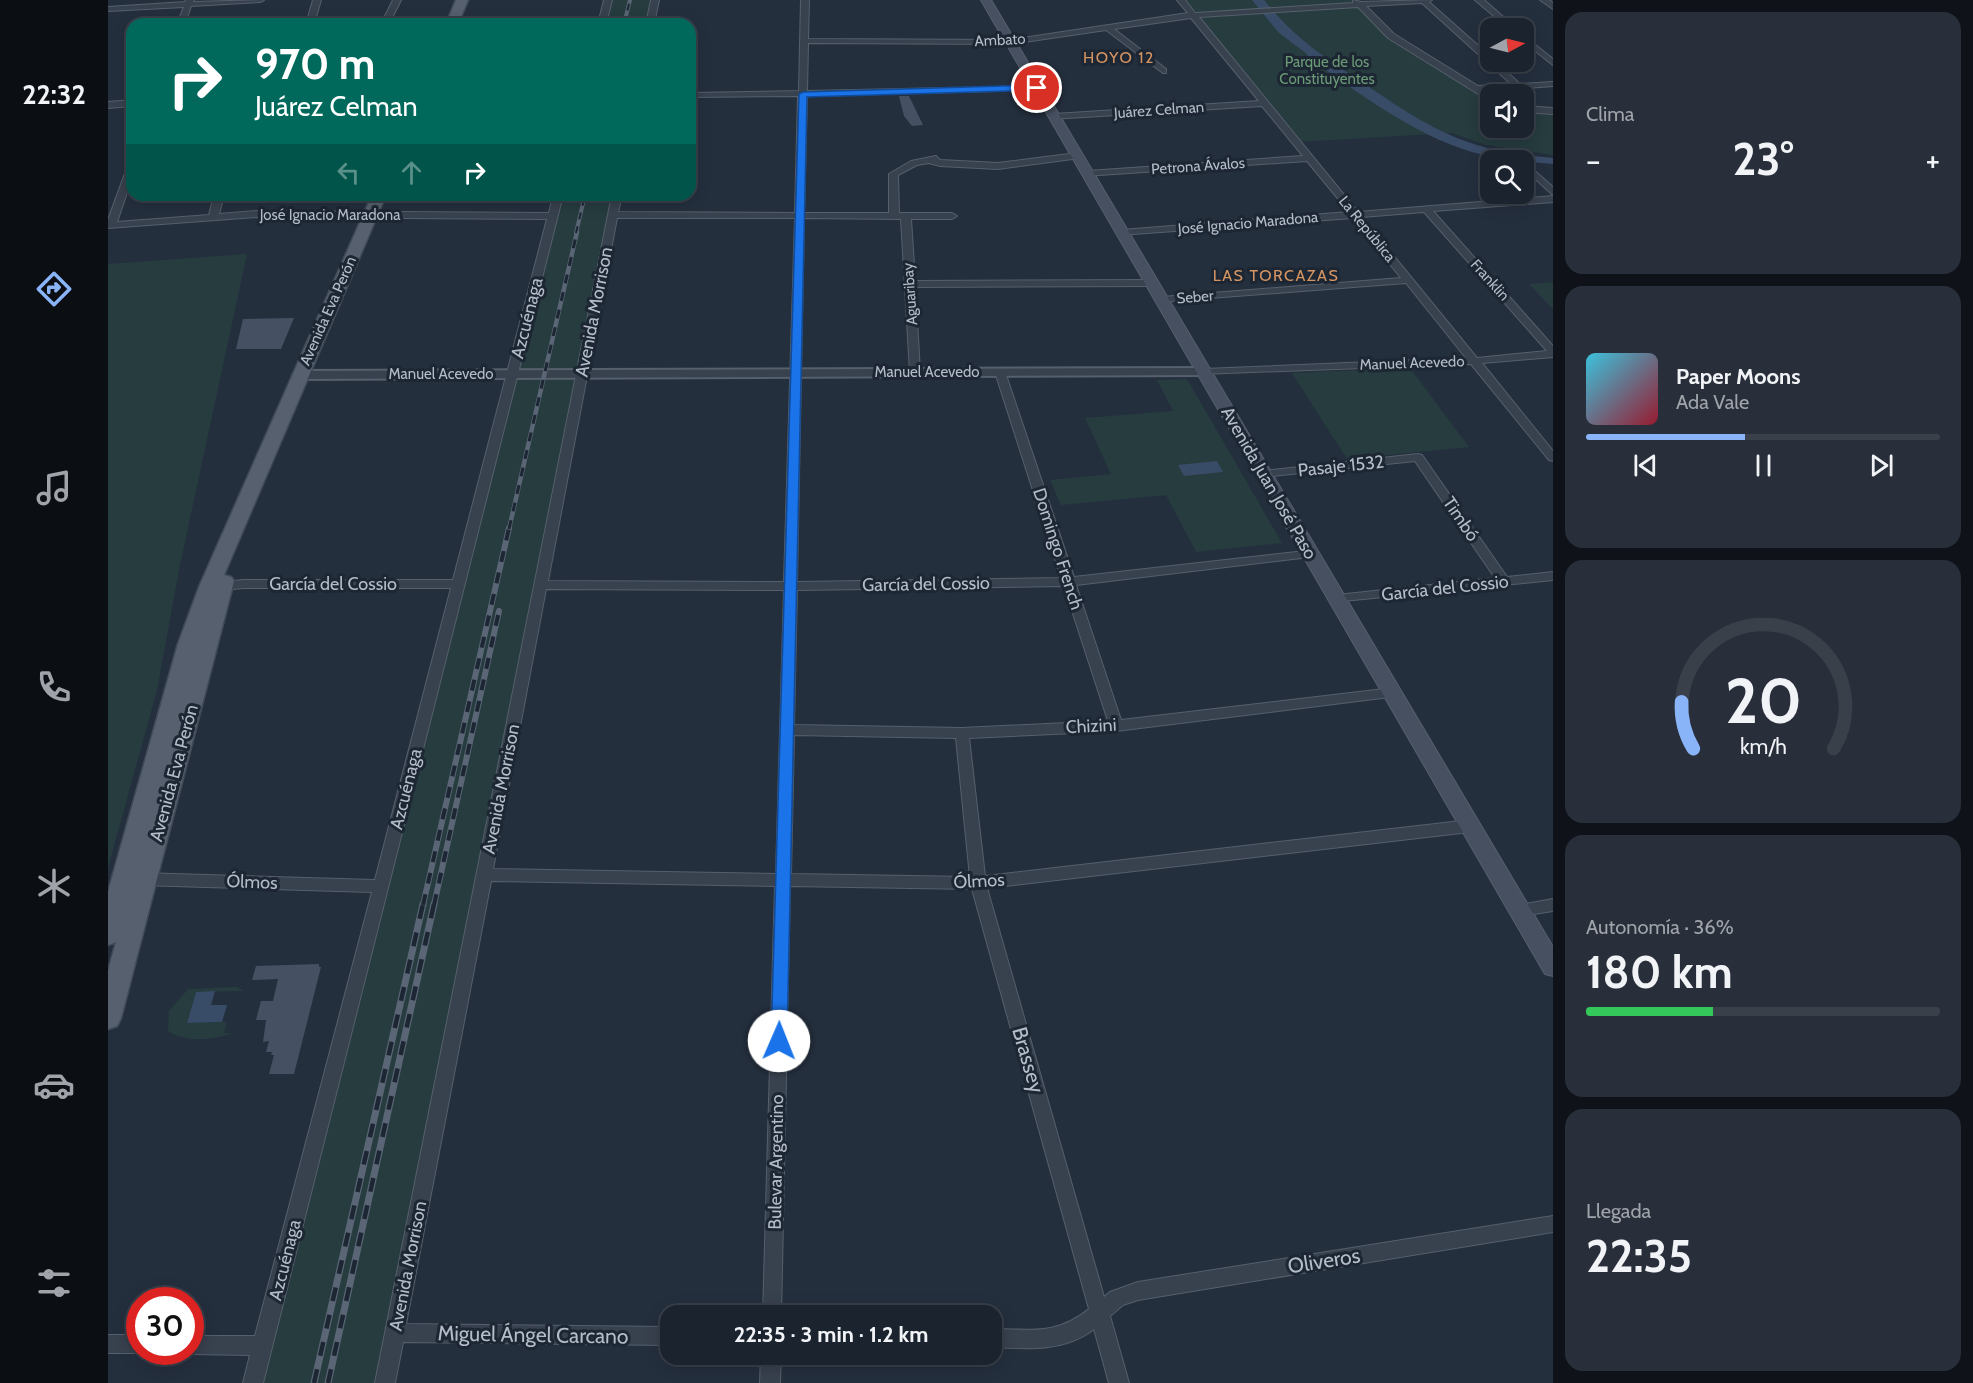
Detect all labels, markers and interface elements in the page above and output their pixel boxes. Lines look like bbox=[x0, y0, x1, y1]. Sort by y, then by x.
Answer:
north arrow bbox=[1480, 18, 1534, 72]
map controls bbox=[1480, 18, 1534, 204]
street label: Ambato bbox=[974, 30, 1026, 50]
text: 970 m bbox=[255, 38, 375, 90]
icon: right bbox=[156, 42, 234, 120]
district label: HOYO 12 bbox=[1083, 48, 1155, 67]
park label: Parque de los Constituyentes bbox=[1279, 53, 1375, 88]
pin bbox=[1011, 62, 1062, 113]
icon: arrive bbox=[1020, 71, 1053, 104]
text: 22:32 bbox=[22, 78, 86, 111]
button: sound bbox=[1480, 84, 1534, 138]
text: Juárez Celman bbox=[255, 90, 418, 123]
street label: Juárez Celman bbox=[1112, 98, 1205, 122]
text: Clima bbox=[1586, 102, 1634, 126]
text: 23° bbox=[1732, 132, 1794, 186]
text: − bbox=[1586, 140, 1601, 180]
text: + bbox=[1925, 140, 1940, 180]
button: search bbox=[1480, 150, 1534, 204]
street label: Petrona Ávalos bbox=[1150, 153, 1246, 178]
icon: left bbox=[332, 156, 365, 189]
icon: ahead bbox=[395, 156, 428, 189]
icon: right bbox=[458, 156, 491, 189]
street label: La República bbox=[1335, 192, 1400, 266]
street label: José Ignacio Maradona bbox=[259, 206, 401, 224]
street label: José Ignacio Maradona bbox=[1176, 208, 1320, 238]
street label: Avenida Morrison bbox=[571, 245, 617, 379]
street label: Avenida Eva Perón bbox=[296, 254, 360, 368]
street label: Franklin bbox=[1467, 256, 1513, 304]
street label: Aguaribay bbox=[899, 262, 921, 326]
district label: LAS TORCAZAS bbox=[1213, 266, 1339, 285]
icon: directions bbox=[33, 268, 75, 310]
street label: Azcuénaga bbox=[506, 275, 548, 361]
street label: Seber bbox=[1176, 286, 1215, 308]
street label: Manuel Acevedo bbox=[1359, 352, 1465, 374]
street label: Manuel Acevedo bbox=[874, 363, 980, 381]
text: Paper Moons bbox=[1676, 363, 1800, 390]
street label: Manuel Acevedo bbox=[388, 365, 494, 383]
text: Ada Vale bbox=[1676, 390, 1749, 414]
street label: Avenida Juan José Paso bbox=[1216, 403, 1322, 563]
icon: previous bbox=[1629, 449, 1662, 482]
icon: pause bbox=[1747, 449, 1780, 482]
icon: next bbox=[1865, 449, 1898, 482]
street label: Pasaje 1532 bbox=[1297, 451, 1385, 481]
icon: music bbox=[33, 467, 75, 509]
street label: Domingo French bbox=[1028, 485, 1088, 613]
street label: Timbó bbox=[1438, 493, 1484, 546]
street label: García del Cossio bbox=[1380, 570, 1510, 606]
street label: García del Cossio bbox=[862, 572, 990, 596]
street label: García del Cossio bbox=[269, 573, 397, 595]
text: 20 bbox=[1724, 663, 1802, 739]
icon: phone bbox=[33, 666, 75, 708]
street label: Avenida Eva Perón bbox=[145, 702, 203, 844]
street label: Chizini bbox=[1065, 714, 1117, 738]
street label: Avenida Morrison bbox=[478, 722, 524, 856]
text: km/h bbox=[1740, 733, 1786, 759]
street label: Azcuénaga bbox=[385, 746, 427, 832]
icon: climate bbox=[33, 865, 75, 907]
street label: Ólmos bbox=[953, 869, 1005, 893]
street label: Ólmos bbox=[226, 870, 278, 894]
text: Autonomía · 36% bbox=[1586, 915, 1734, 939]
text: 180 km bbox=[1586, 945, 1733, 999]
position arrow bbox=[747, 1009, 811, 1073]
street label: Brassey bbox=[1007, 1024, 1050, 1096]
icon: car bbox=[33, 1064, 75, 1106]
street label: Bulevar Argentino bbox=[764, 1094, 788, 1230]
street label: Avenida Morrison bbox=[385, 1199, 431, 1333]
text: Llegada bbox=[1586, 1199, 1651, 1223]
street label: Azcuénaga bbox=[264, 1217, 306, 1303]
text: 22:35 bbox=[1586, 1229, 1692, 1283]
street label: Oliveros bbox=[1286, 1242, 1362, 1279]
icon: filters bbox=[33, 1262, 75, 1304]
speed limit sign: 30 bbox=[126, 1287, 204, 1365]
street label: Miguel Ángel Carcano bbox=[437, 1320, 629, 1349]
text: 22:35 · 3 min · 1.2 km bbox=[734, 1321, 928, 1348]

